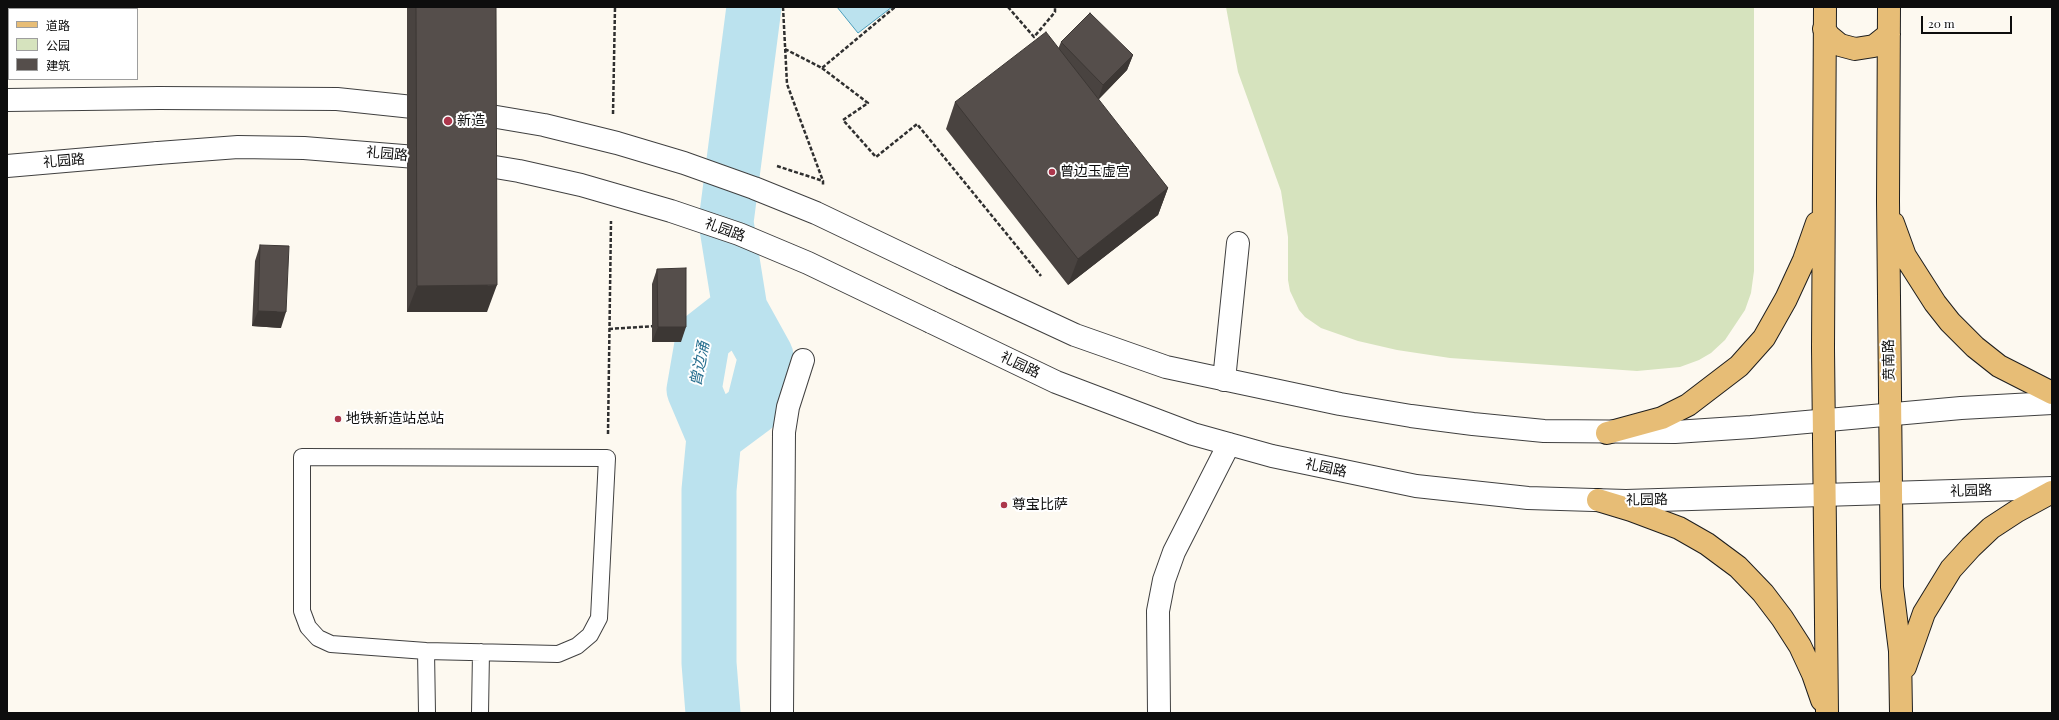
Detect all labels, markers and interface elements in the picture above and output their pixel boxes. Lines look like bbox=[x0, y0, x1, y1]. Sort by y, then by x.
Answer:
legend bbox=[8, 8, 138, 80]
scale bar bbox=[1923, 8, 2014, 34]
text: 20 m bbox=[1928, 15, 1955, 31]
text: 道路 bbox=[46, 17, 70, 33]
text: 公园 bbox=[46, 37, 70, 53]
text: 建筑 bbox=[46, 57, 70, 73]
place label: 新造 bbox=[457, 113, 485, 129]
marker: 新造 bbox=[442, 115, 454, 127]
street label: 礼园路 bbox=[365, 144, 409, 164]
street label: 礼园路 bbox=[42, 151, 86, 171]
place label: 曾边玉虚宫 bbox=[1060, 164, 1130, 180]
marker: 曾边玉虚宫 bbox=[1047, 167, 1057, 177]
street label: 礼园路 bbox=[702, 215, 748, 245]
street label: 贲南路 bbox=[1880, 339, 1898, 381]
water label: 曾边涌 bbox=[687, 340, 713, 388]
street label: 礼园路 bbox=[997, 349, 1043, 381]
place label: 地铁新造站总站 bbox=[346, 411, 444, 427]
marker: 地铁新造站总站 bbox=[333, 414, 343, 424]
street label: 礼园路 bbox=[1304, 455, 1348, 481]
street label: 礼园路 bbox=[1950, 482, 1992, 500]
street label: 礼园路 bbox=[1626, 491, 1668, 509]
place label: 尊宝比萨 bbox=[1012, 497, 1068, 513]
marker: 尊宝比萨 bbox=[999, 500, 1009, 510]

